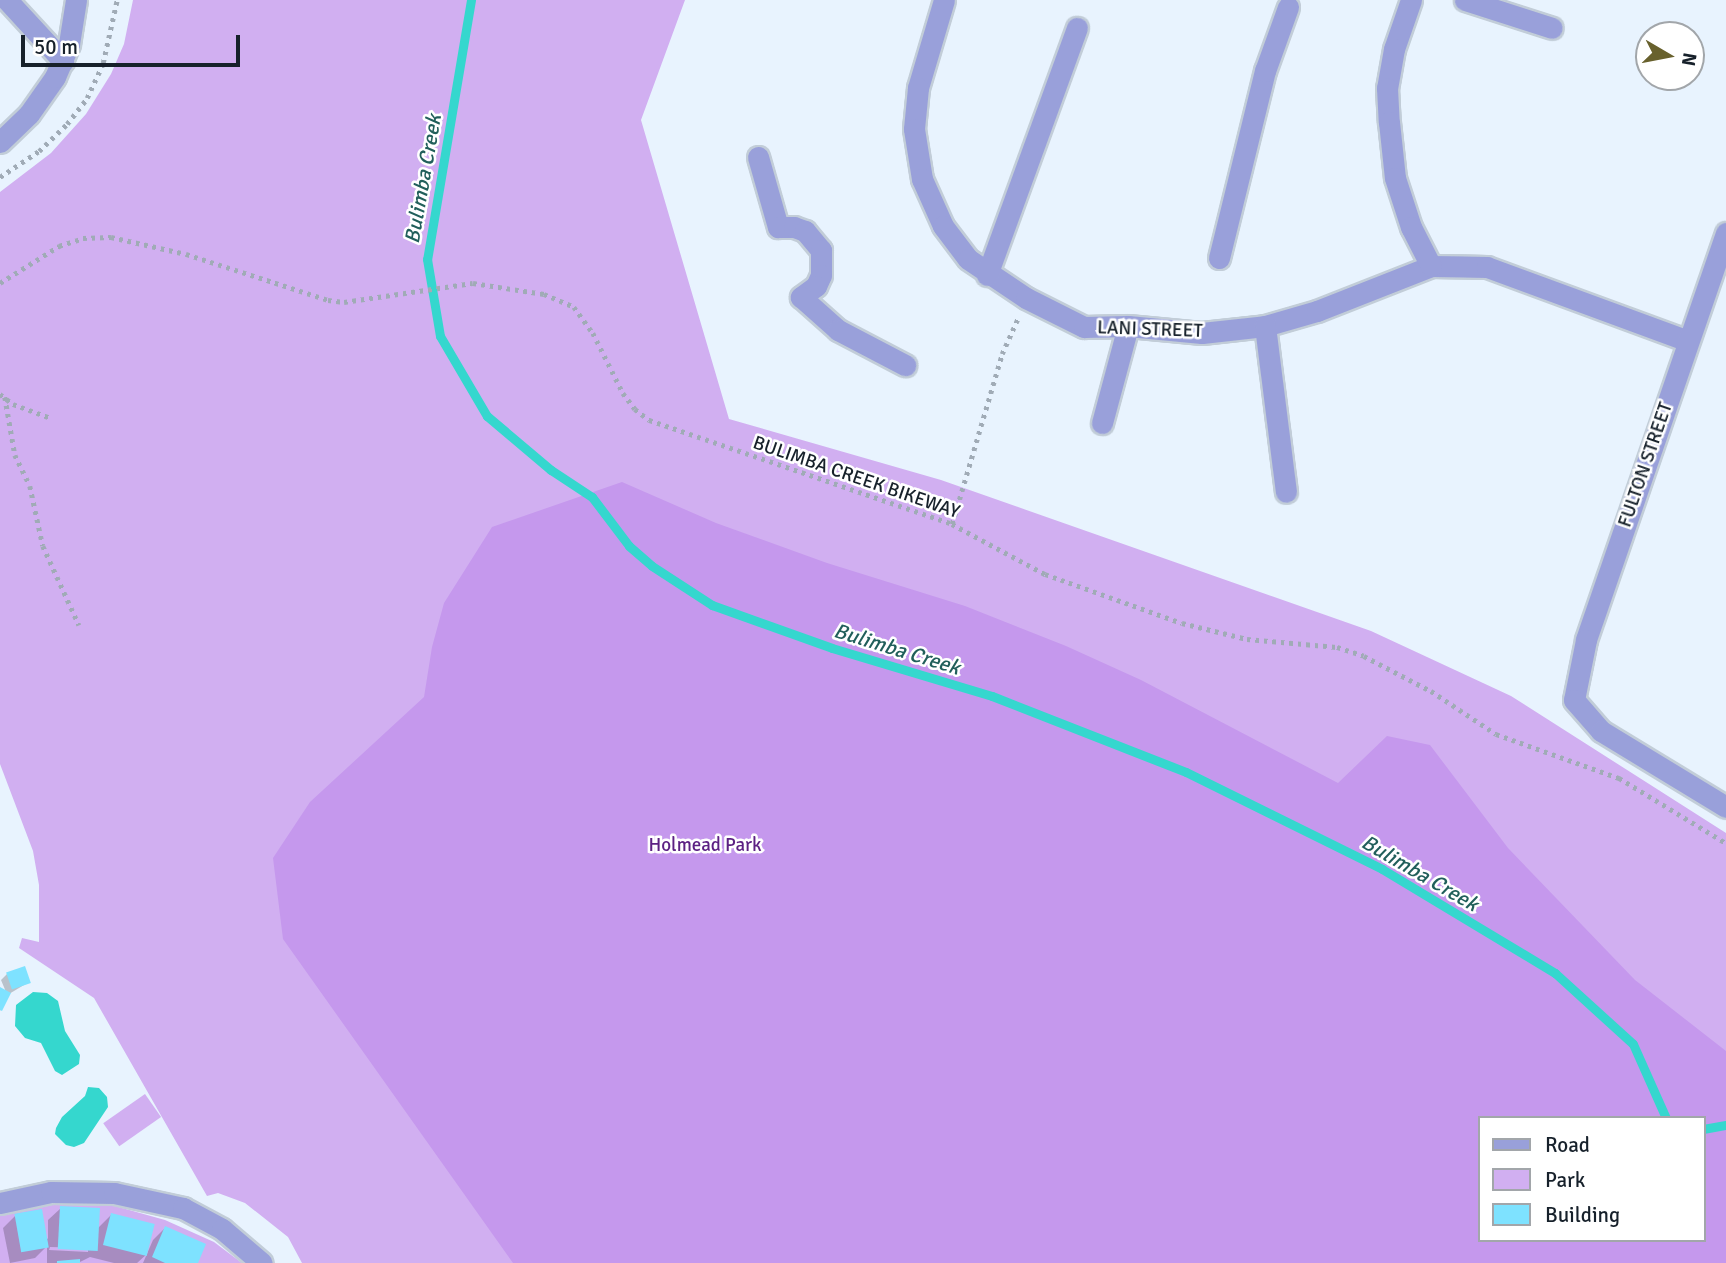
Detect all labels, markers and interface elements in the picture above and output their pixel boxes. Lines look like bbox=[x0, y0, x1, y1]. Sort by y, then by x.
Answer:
scale bar bbox=[24, 21, 243, 65]
north arrow bbox=[1635, 21, 1705, 91]
text: 50 m bbox=[34, 34, 78, 60]
text: N bbox=[1676, 51, 1702, 68]
water label: Bulimba Creek bbox=[399, 112, 447, 246]
street label: LANI STREET bbox=[1097, 317, 1203, 343]
street label: FULTON STREET bbox=[1614, 400, 1678, 530]
street label: BULIMBA CREEK BIKEWAY bbox=[750, 432, 962, 524]
water label: Bulimba Creek bbox=[831, 618, 963, 680]
water label: Bulimba Creek bbox=[1357, 829, 1483, 917]
park label: Holmead Park bbox=[648, 835, 762, 857]
legend bbox=[1478, 1116, 1705, 1242]
text: Road bbox=[1545, 1132, 1590, 1158]
text: Park bbox=[1545, 1167, 1585, 1193]
text: Building bbox=[1545, 1202, 1620, 1228]

